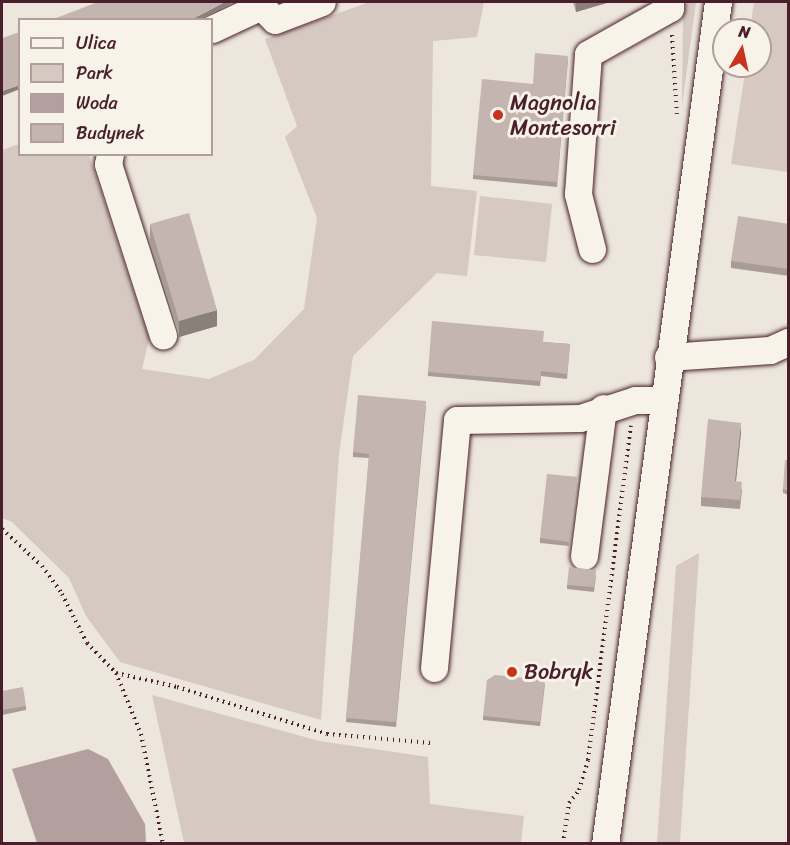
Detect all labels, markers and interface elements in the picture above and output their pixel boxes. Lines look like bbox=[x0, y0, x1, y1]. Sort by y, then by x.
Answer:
text: N bbox=[737, 17, 752, 47]
legend bbox=[18, 18, 213, 156]
north arrow bbox=[712, 18, 772, 78]
text: Ulica bbox=[76, 27, 116, 59]
text: Park bbox=[76, 57, 113, 89]
text: Woda bbox=[76, 87, 118, 119]
place label: Magnolia Montesorri bbox=[510, 89, 616, 140]
marker: Magnolia Montesorri bbox=[491, 108, 505, 122]
text: Budynek bbox=[76, 117, 144, 149]
place label: Bobryk bbox=[524, 659, 593, 685]
marker: Bobryk bbox=[505, 665, 519, 679]

